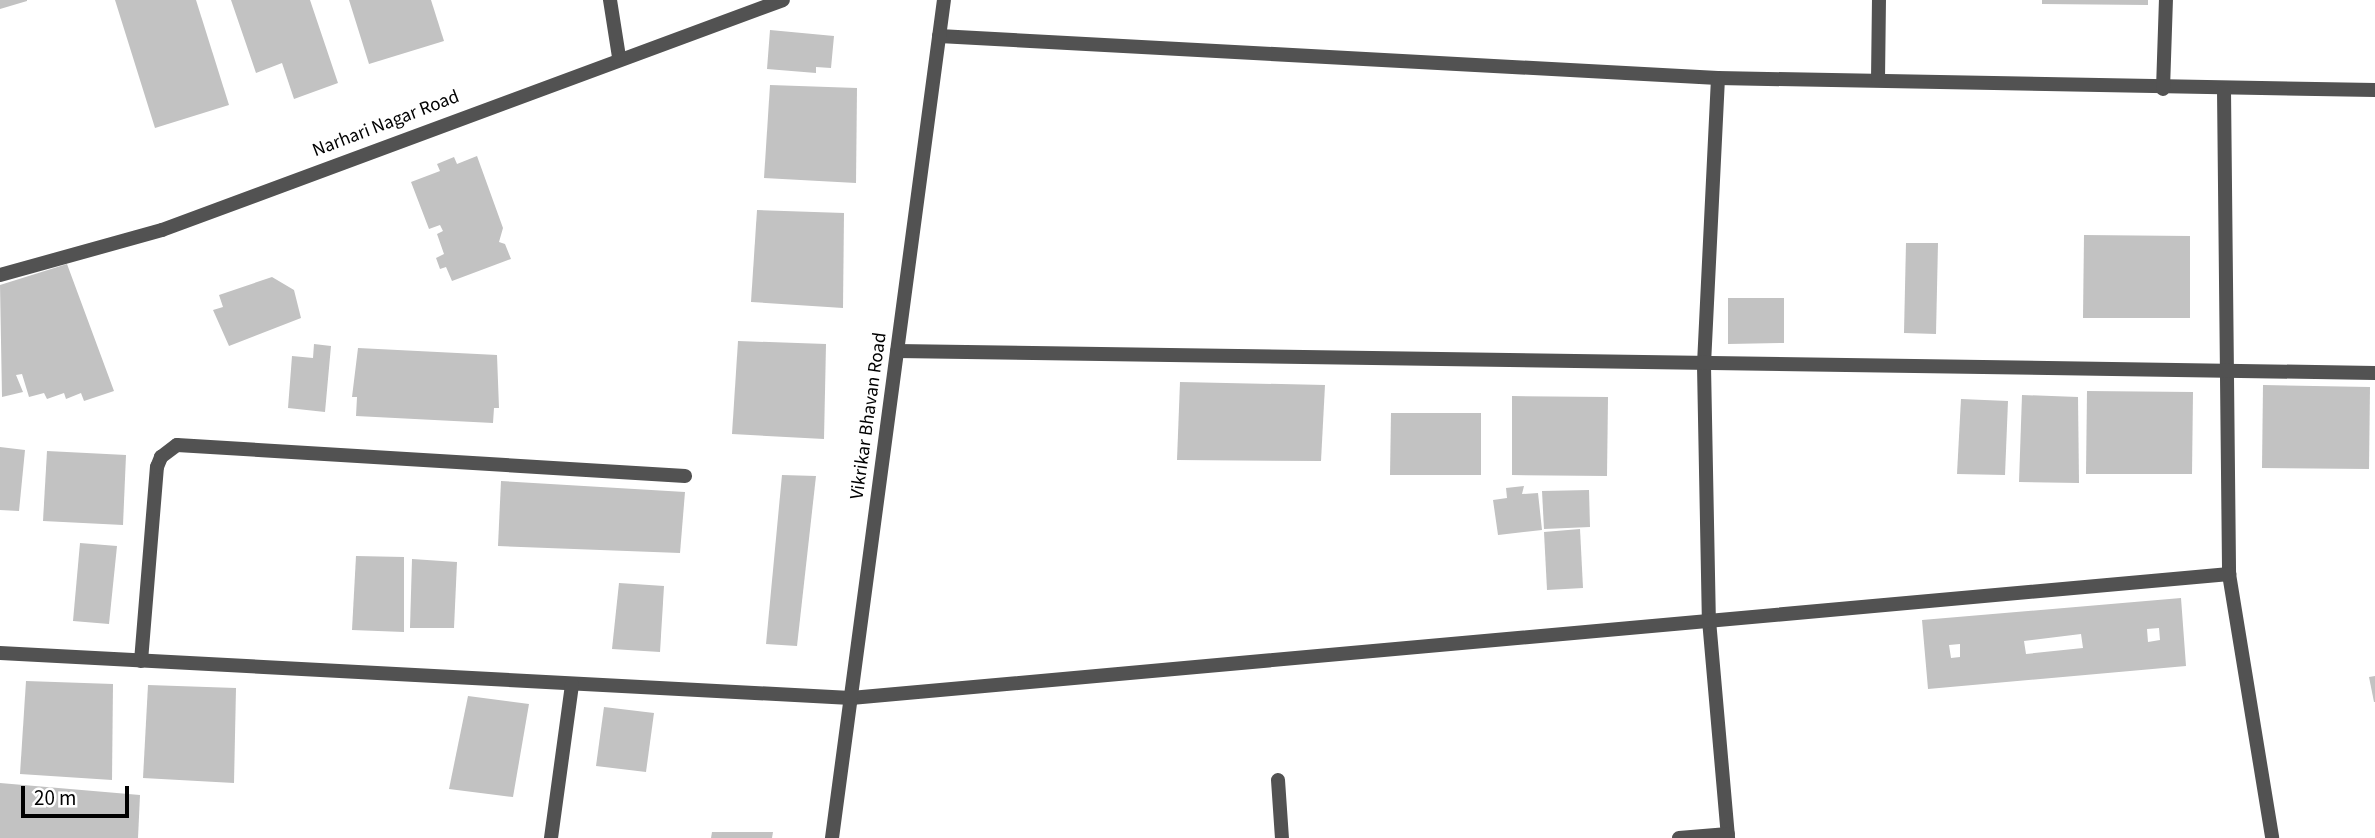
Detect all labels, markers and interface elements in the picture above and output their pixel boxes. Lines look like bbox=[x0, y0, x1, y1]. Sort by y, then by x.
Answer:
street label: Narhari Nagar Road bbox=[309, 86, 463, 162]
street label: Vikrikar Bhavan Road bbox=[846, 331, 892, 501]
scale bar bbox=[24, 772, 133, 816]
text: 20 m bbox=[34, 783, 76, 813]

